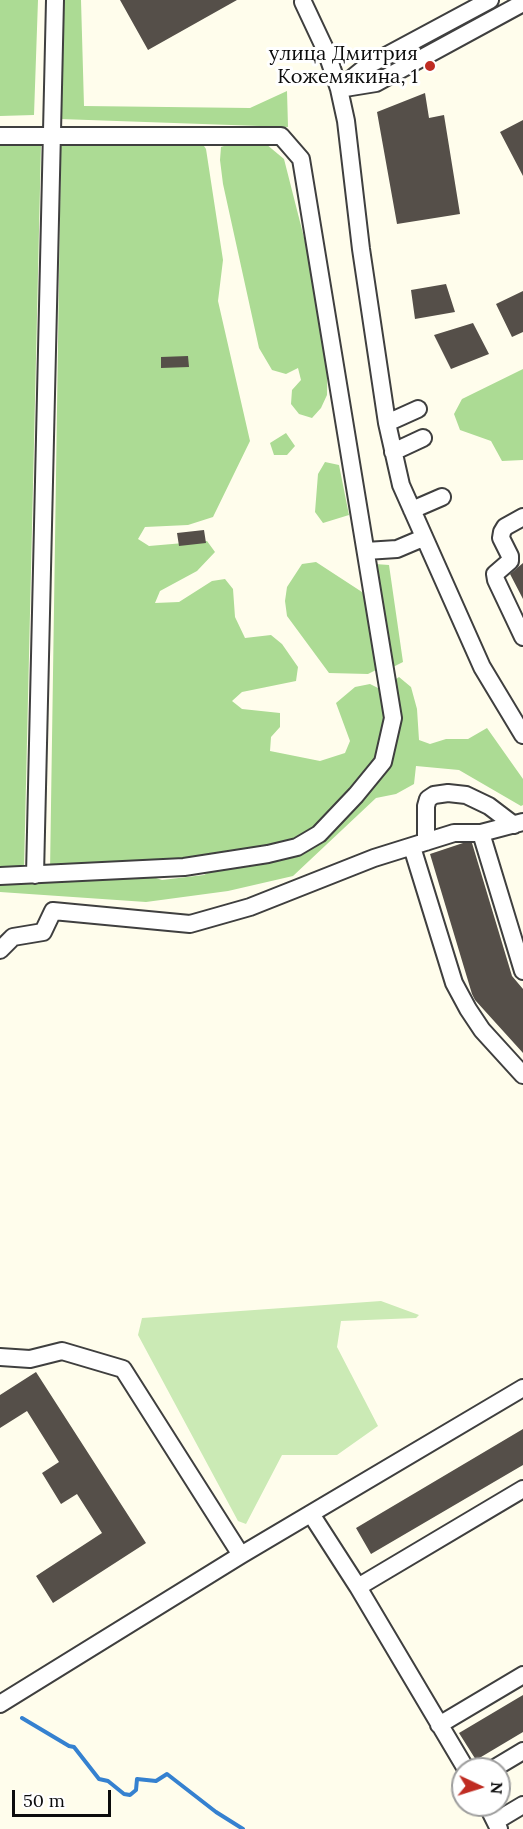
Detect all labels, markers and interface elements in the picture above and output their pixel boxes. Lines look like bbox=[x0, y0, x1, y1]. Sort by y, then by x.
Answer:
place label: улица Дмитрия Кожемякина, 1 bbox=[269, 42, 418, 89]
marker: улица Дмитрия Кожемякина, 1 bbox=[423, 59, 437, 73]
north arrow bbox=[451, 1757, 511, 1817]
scale bar bbox=[15, 1778, 114, 1816]
text: N bbox=[487, 1781, 507, 1795]
text: 50 m bbox=[23, 1789, 65, 1812]

